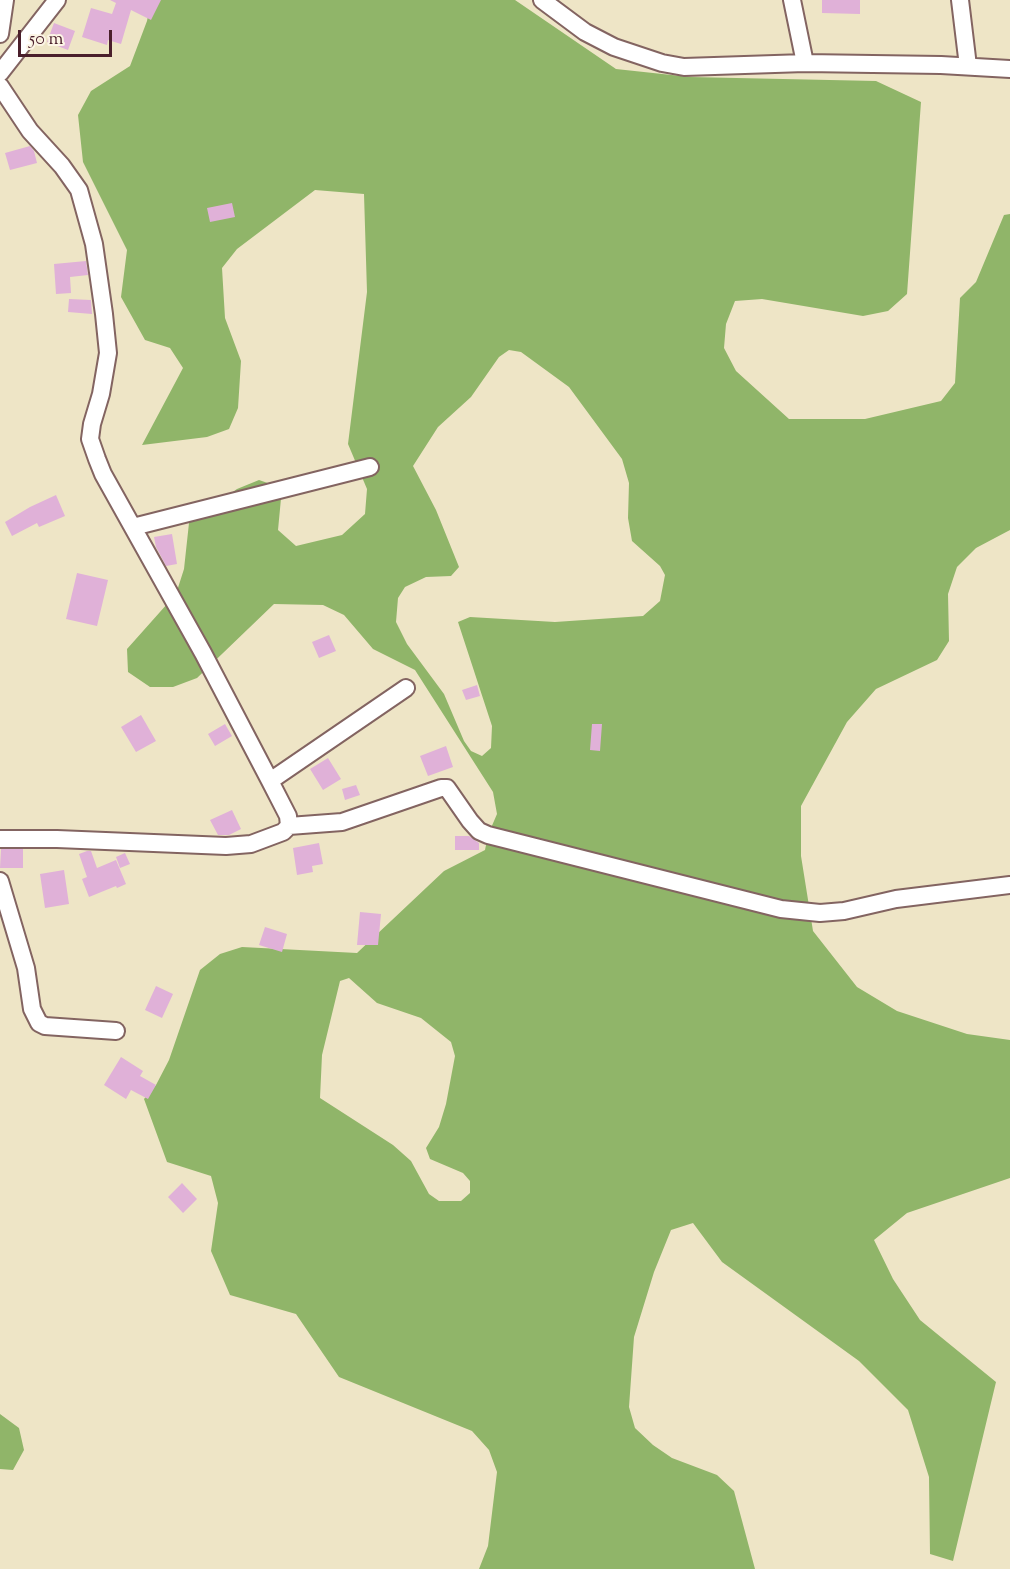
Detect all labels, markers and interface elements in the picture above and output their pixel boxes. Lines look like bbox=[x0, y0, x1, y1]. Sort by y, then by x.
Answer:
scale bar bbox=[21, 18, 116, 56]
text: 50 m bbox=[29, 27, 63, 53]

